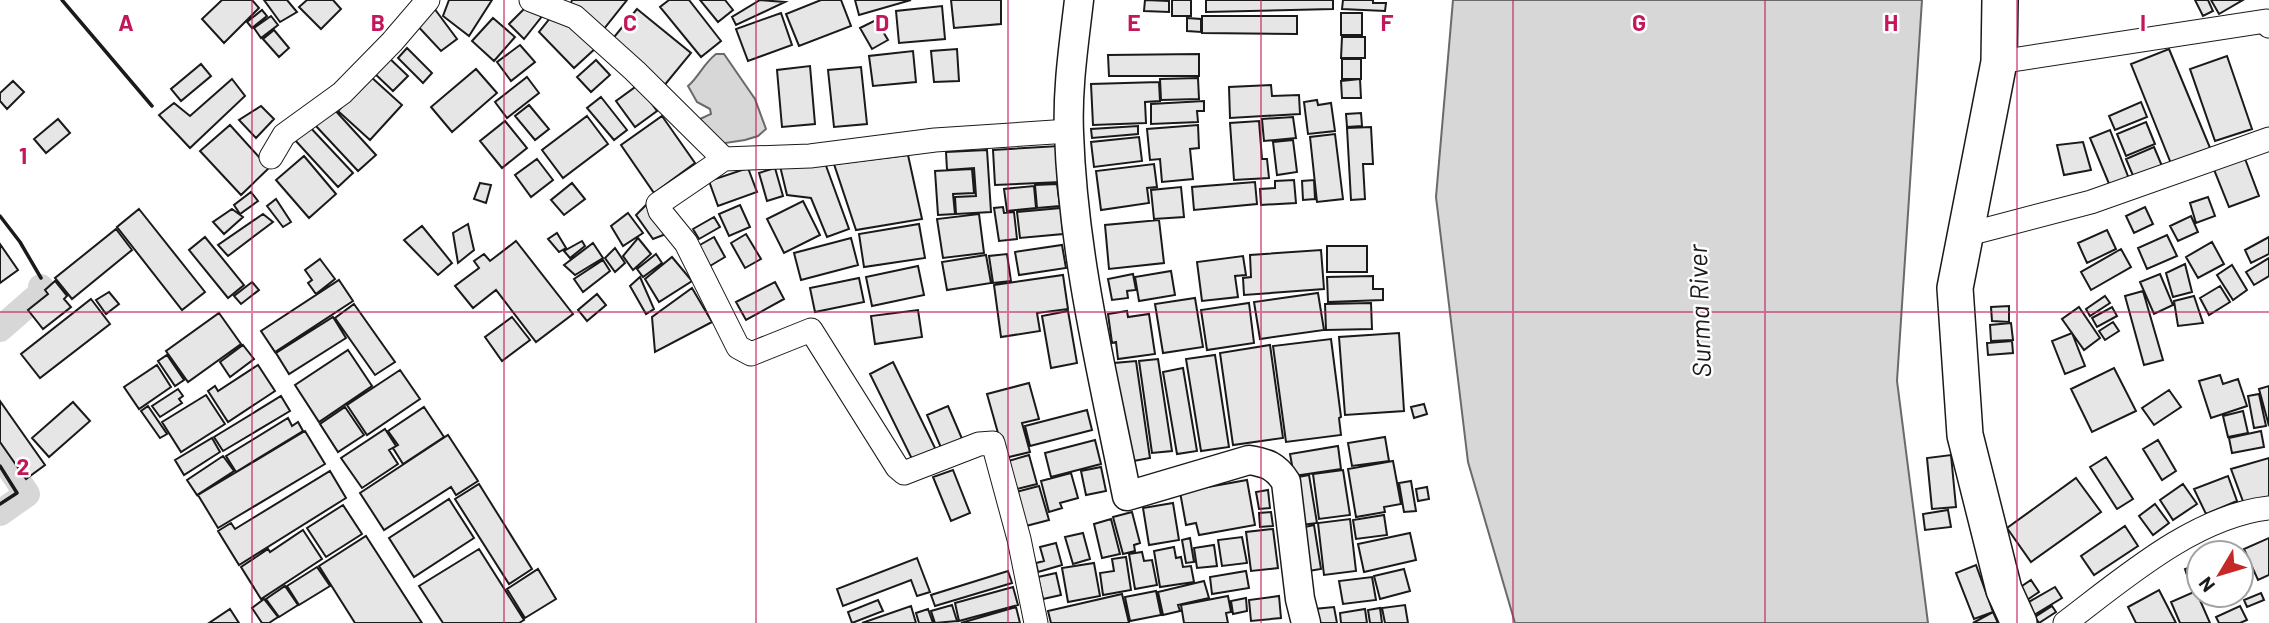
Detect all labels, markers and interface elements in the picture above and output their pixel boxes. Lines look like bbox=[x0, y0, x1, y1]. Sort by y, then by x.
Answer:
text: A bbox=[118, 8, 134, 36]
text: B bbox=[371, 8, 385, 36]
text: C bbox=[623, 8, 637, 36]
text: D bbox=[875, 8, 889, 36]
text: E bbox=[1127, 8, 1141, 36]
text: F bbox=[1381, 8, 1394, 36]
text: G bbox=[1632, 8, 1646, 36]
text: H bbox=[1884, 8, 1898, 36]
text: I bbox=[2140, 8, 2146, 36]
text: 1 bbox=[19, 141, 27, 169]
water label: Surma River bbox=[1681, 243, 1716, 378]
text: 2 bbox=[17, 452, 29, 480]
north arrow bbox=[2185, 539, 2255, 609]
text: N bbox=[2193, 573, 2219, 597]

